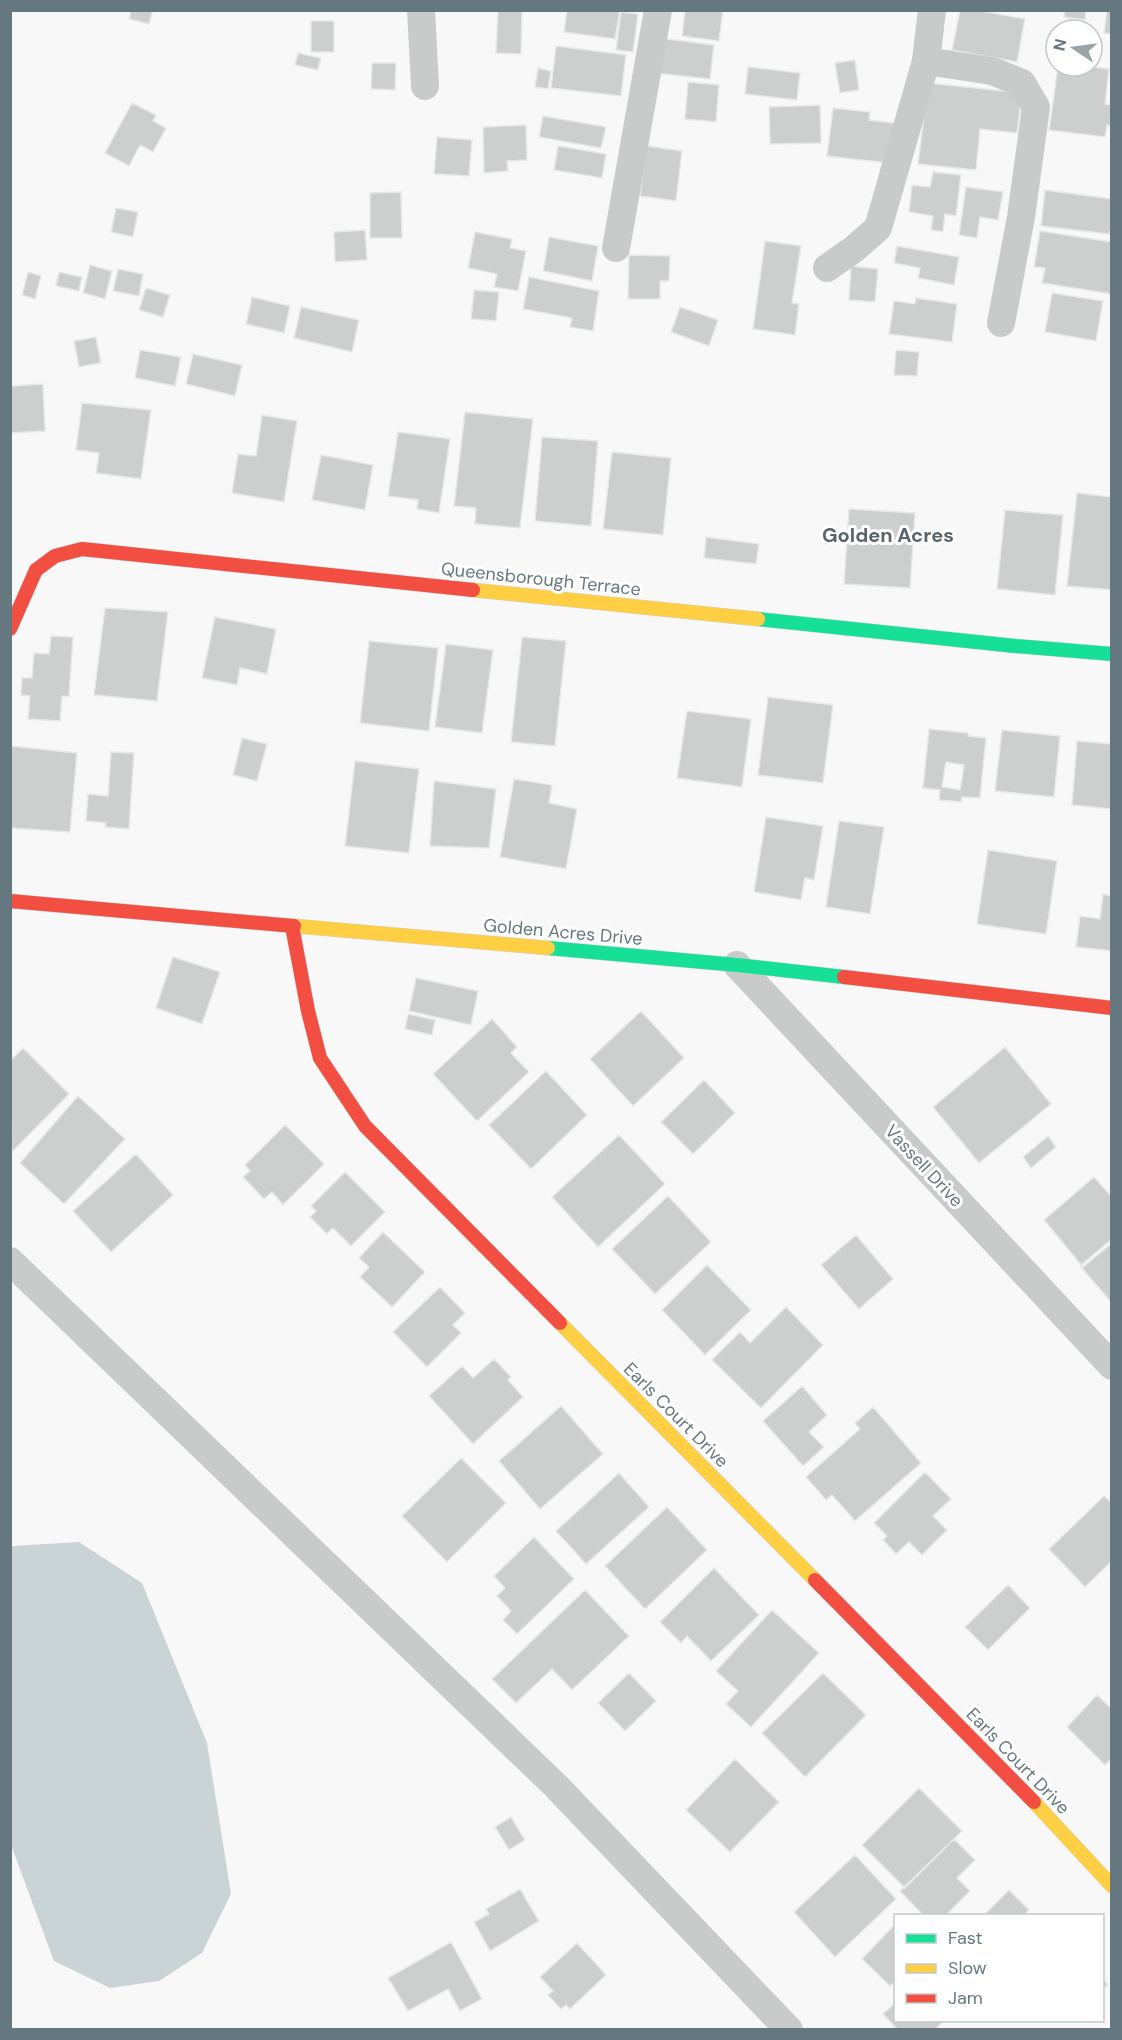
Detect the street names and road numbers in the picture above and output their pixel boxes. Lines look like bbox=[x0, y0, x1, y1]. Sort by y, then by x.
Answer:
street label: Queensborough Terrace bbox=[440, 557, 642, 601]
street label: Golden Acres Drive bbox=[482, 913, 644, 951]
street label: Vassell Drive bbox=[880, 1120, 968, 1212]
street label: Earls Court Drive bbox=[618, 1357, 734, 1473]
street label: Earls Court Drive bbox=[961, 1702, 1075, 1820]

